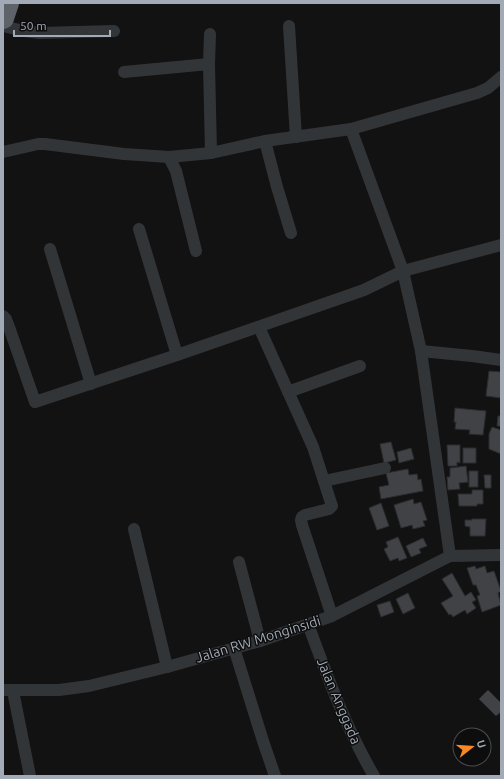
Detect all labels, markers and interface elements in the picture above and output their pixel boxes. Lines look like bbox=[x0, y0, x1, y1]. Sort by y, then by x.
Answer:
scale bar bbox=[14, 12, 110, 38]
text: 50 m bbox=[20, 19, 47, 32]
street label: Jalan RW Monginsidi bbox=[194, 612, 322, 666]
street label: Jalan Anggada bbox=[314, 656, 364, 746]
north arrow bbox=[452, 727, 492, 767]
text: U bbox=[475, 739, 488, 750]

